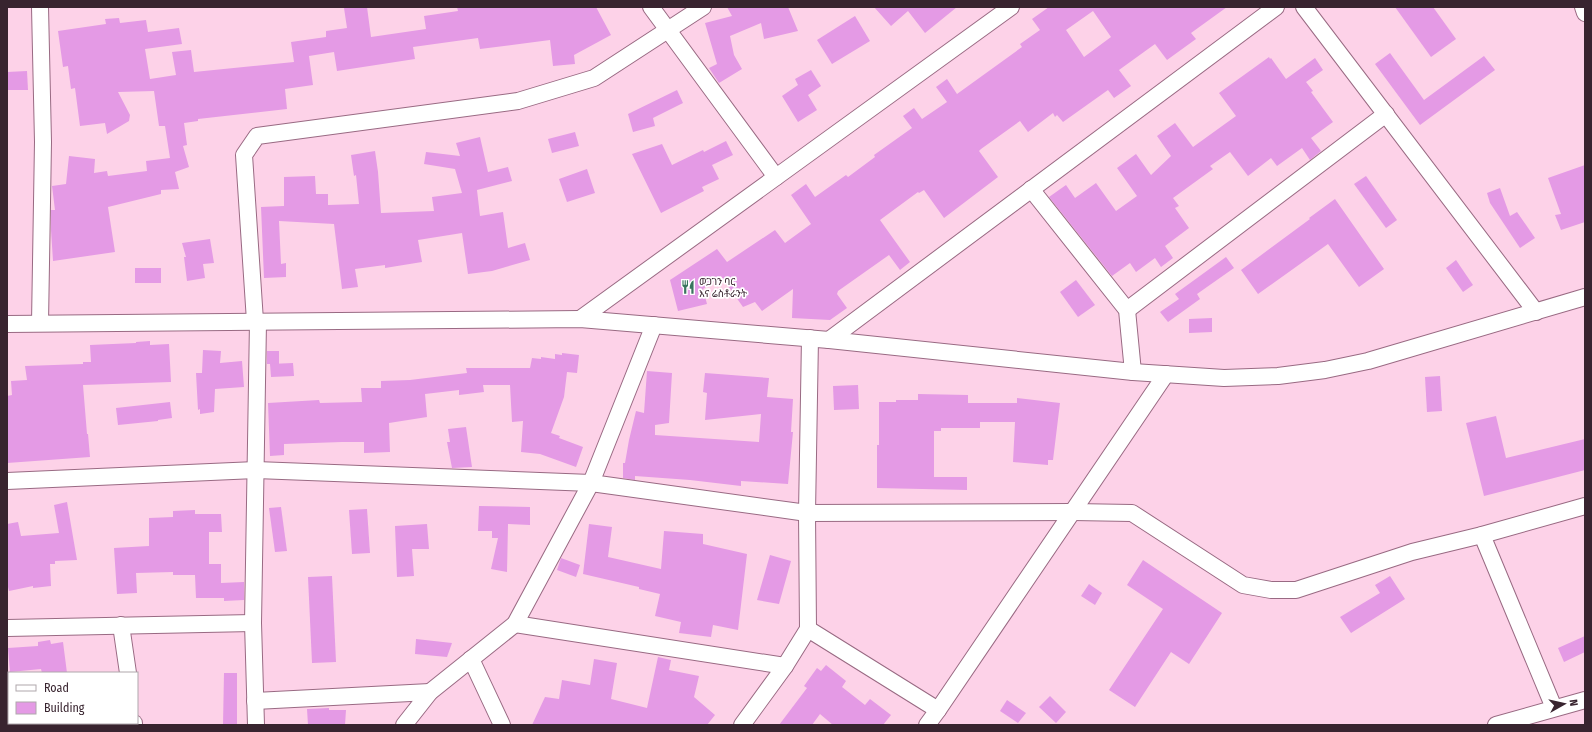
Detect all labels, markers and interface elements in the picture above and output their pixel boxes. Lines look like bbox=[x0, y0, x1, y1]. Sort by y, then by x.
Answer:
place label: ወጋገን ባር እና ሬስቶራንት bbox=[699, 276, 747, 300]
restaurant icon: ወጋገን ባር እና ሬስቶራንት bbox=[680, 279, 696, 295]
legend bbox=[8, 672, 138, 724]
text: Road bbox=[44, 681, 69, 695]
north arrow bbox=[1544, 684, 1584, 724]
text: N bbox=[1567, 699, 1580, 707]
text: Building bbox=[44, 701, 85, 715]

